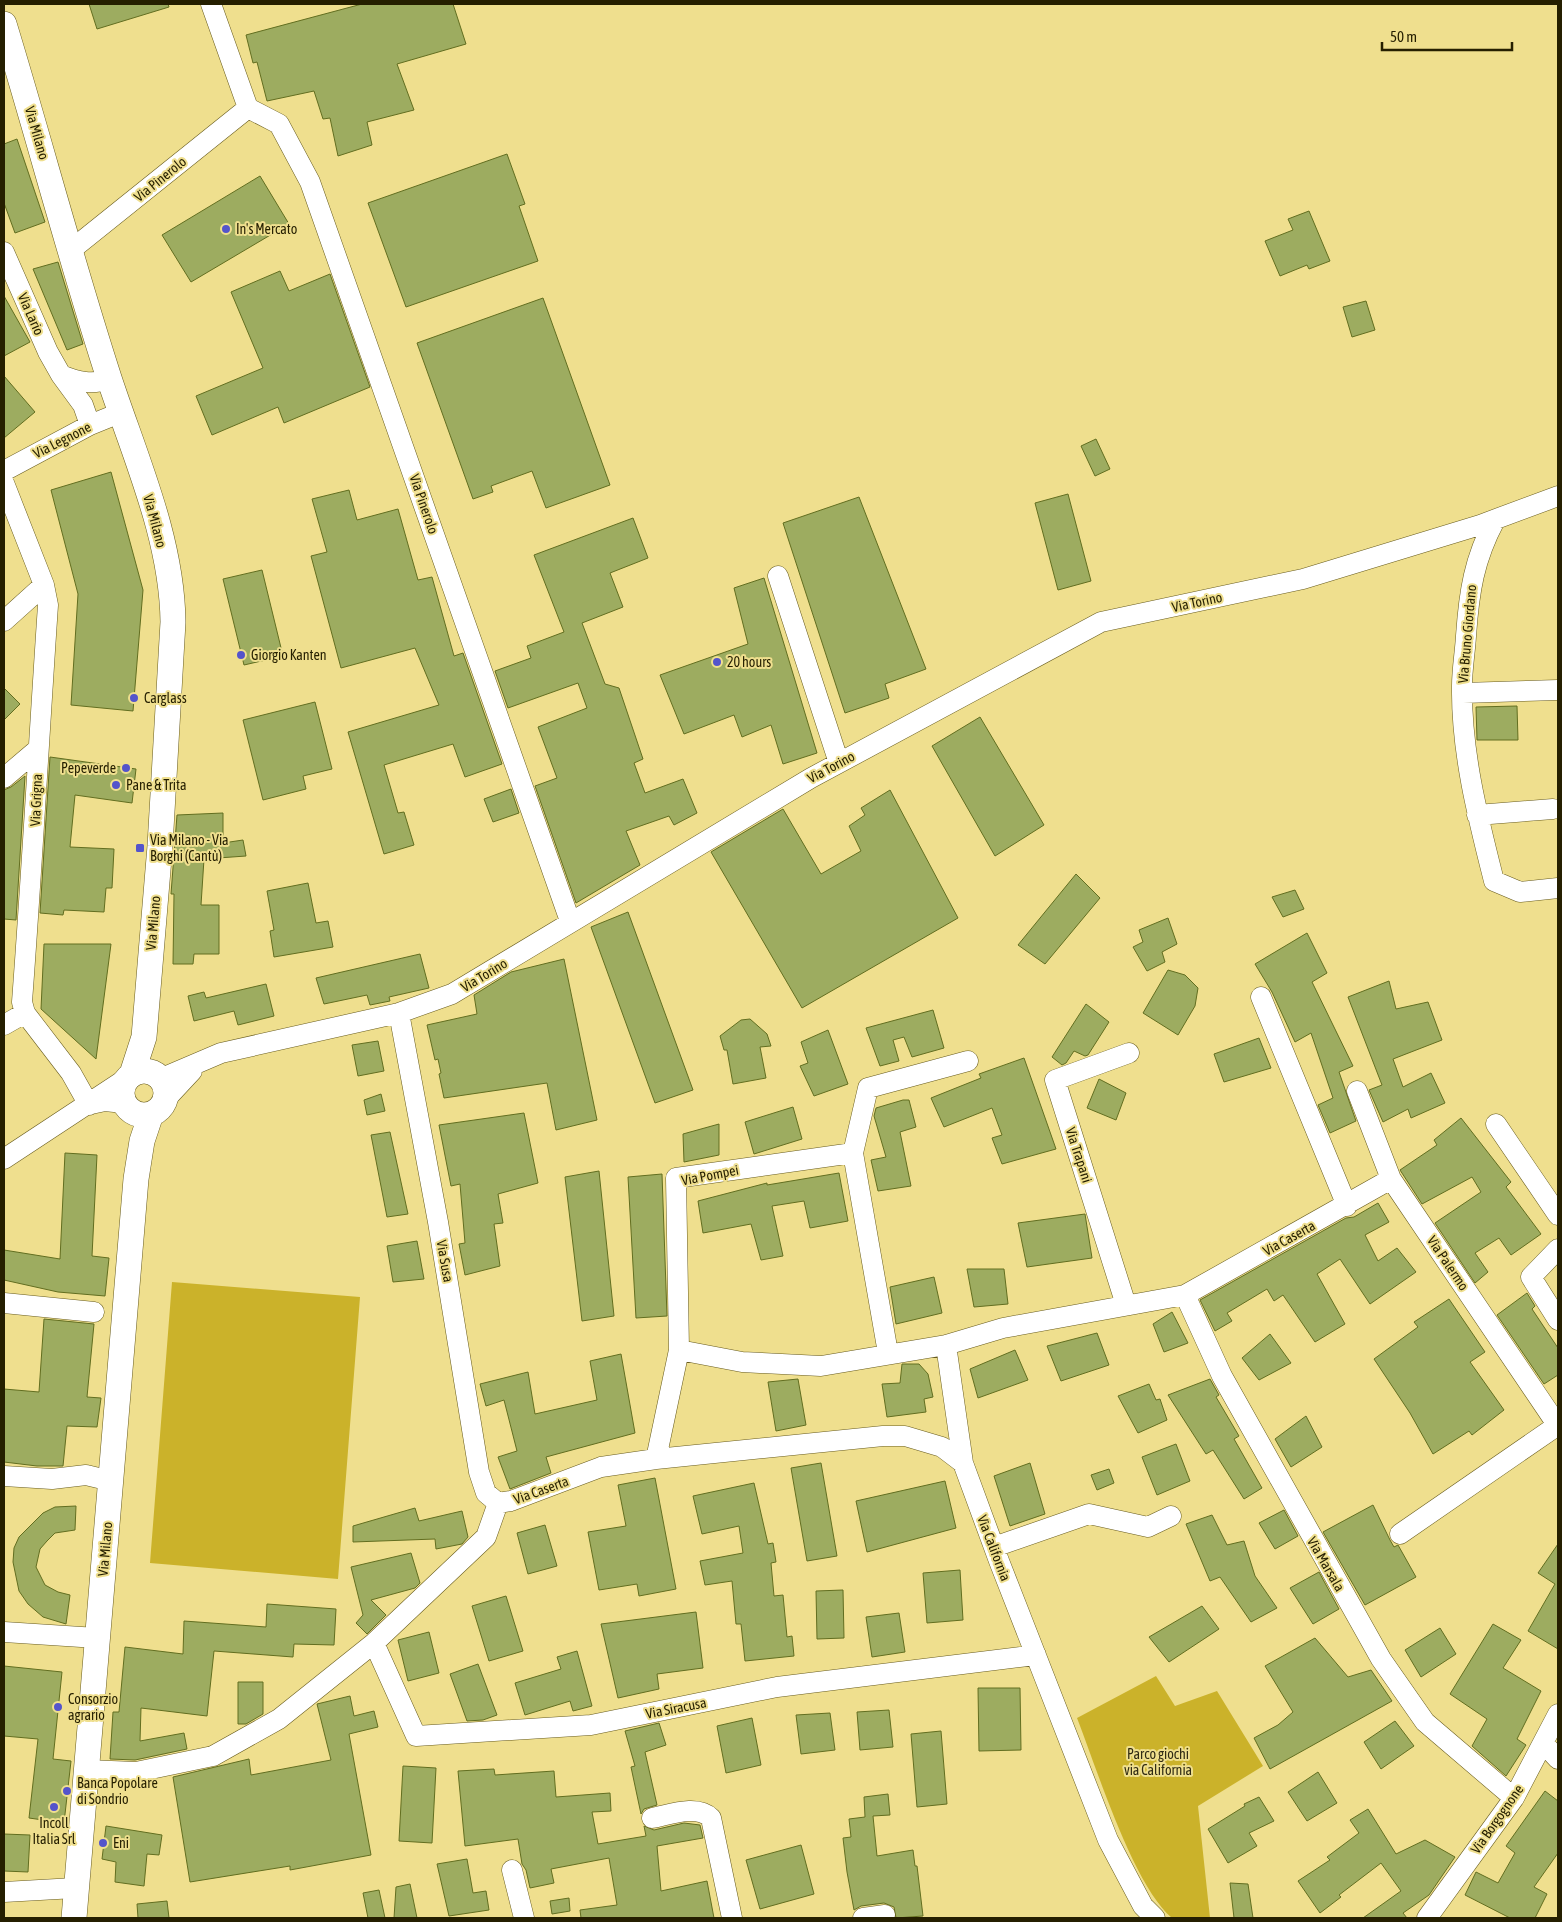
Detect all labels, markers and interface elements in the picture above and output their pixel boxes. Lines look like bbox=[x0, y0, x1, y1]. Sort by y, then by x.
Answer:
scale bar bbox=[1382, 20, 1512, 52]
text: 50 m bbox=[1390, 28, 1417, 45]
street label: Via Milano bbox=[22, 105, 52, 161]
street label: Via Pinerolo bbox=[131, 153, 189, 205]
place label: In's Mercato bbox=[236, 221, 297, 237]
marker: In's Mercato bbox=[220, 223, 232, 235]
street label: Via Lario bbox=[15, 290, 47, 338]
street label: Via Legnone bbox=[30, 419, 94, 461]
street label: Via Pinerolo bbox=[406, 472, 442, 536]
street label: Via Milano bbox=[140, 493, 170, 549]
street label: Via Bruno Giordano bbox=[1455, 584, 1479, 684]
street label: Via Torino bbox=[1170, 589, 1224, 615]
place label: Giorgio Kanten bbox=[251, 647, 327, 663]
marker: Giorgio Kanten bbox=[235, 649, 247, 661]
place label: 20 hours bbox=[727, 654, 771, 670]
marker: 20 hours bbox=[711, 656, 723, 668]
place label: Carglass bbox=[144, 690, 187, 706]
marker: Carglass bbox=[128, 692, 140, 704]
street label: Via Torino bbox=[805, 748, 857, 786]
place label: Pepeverde bbox=[61, 760, 116, 776]
marker: Pepeverde bbox=[120, 762, 132, 774]
street label: Via Grigna bbox=[27, 773, 45, 827]
place label: Pane & Trita bbox=[126, 777, 187, 793]
marker: Pane & Trita bbox=[110, 779, 122, 791]
place label: Via Milano - Via Borghi (Cantù) bbox=[150, 832, 229, 864]
marker: Via Milano - Via Borghi (Cantù) bbox=[134, 842, 146, 854]
street label: Via Milano bbox=[143, 895, 163, 951]
street label: Via Torino bbox=[458, 955, 510, 995]
street label: Via Trapani bbox=[1063, 1125, 1095, 1185]
street label: Via Pompei bbox=[680, 1162, 740, 1188]
street label: Via Caserta bbox=[1260, 1217, 1318, 1259]
street label: Via Palermo bbox=[1424, 1233, 1472, 1293]
street label: Via Susa bbox=[433, 1239, 457, 1283]
street label: Via Caserta bbox=[511, 1473, 571, 1507]
street label: Via California bbox=[974, 1513, 1014, 1583]
street label: Via Milano bbox=[95, 1521, 115, 1577]
street label: Via Marsala bbox=[1304, 1534, 1348, 1594]
place label: Consorzio agrario bbox=[68, 1691, 118, 1723]
street label: Via Siracusa bbox=[644, 1694, 708, 1722]
marker: Consorzio agrario bbox=[52, 1701, 64, 1713]
park label: Parco giochi via California bbox=[1124, 1746, 1192, 1778]
place label: Banca Popolare di Sondrio bbox=[77, 1775, 158, 1807]
street label: Via Borgognone bbox=[1467, 1782, 1527, 1856]
marker: Banca Popolare di Sondrio bbox=[61, 1785, 73, 1797]
marker: Incoll Italia Srl bbox=[48, 1801, 60, 1813]
place label: Incoll Italia Srl bbox=[32, 1815, 76, 1847]
place label: Eni bbox=[113, 1835, 129, 1851]
marker: Eni bbox=[97, 1837, 109, 1849]

